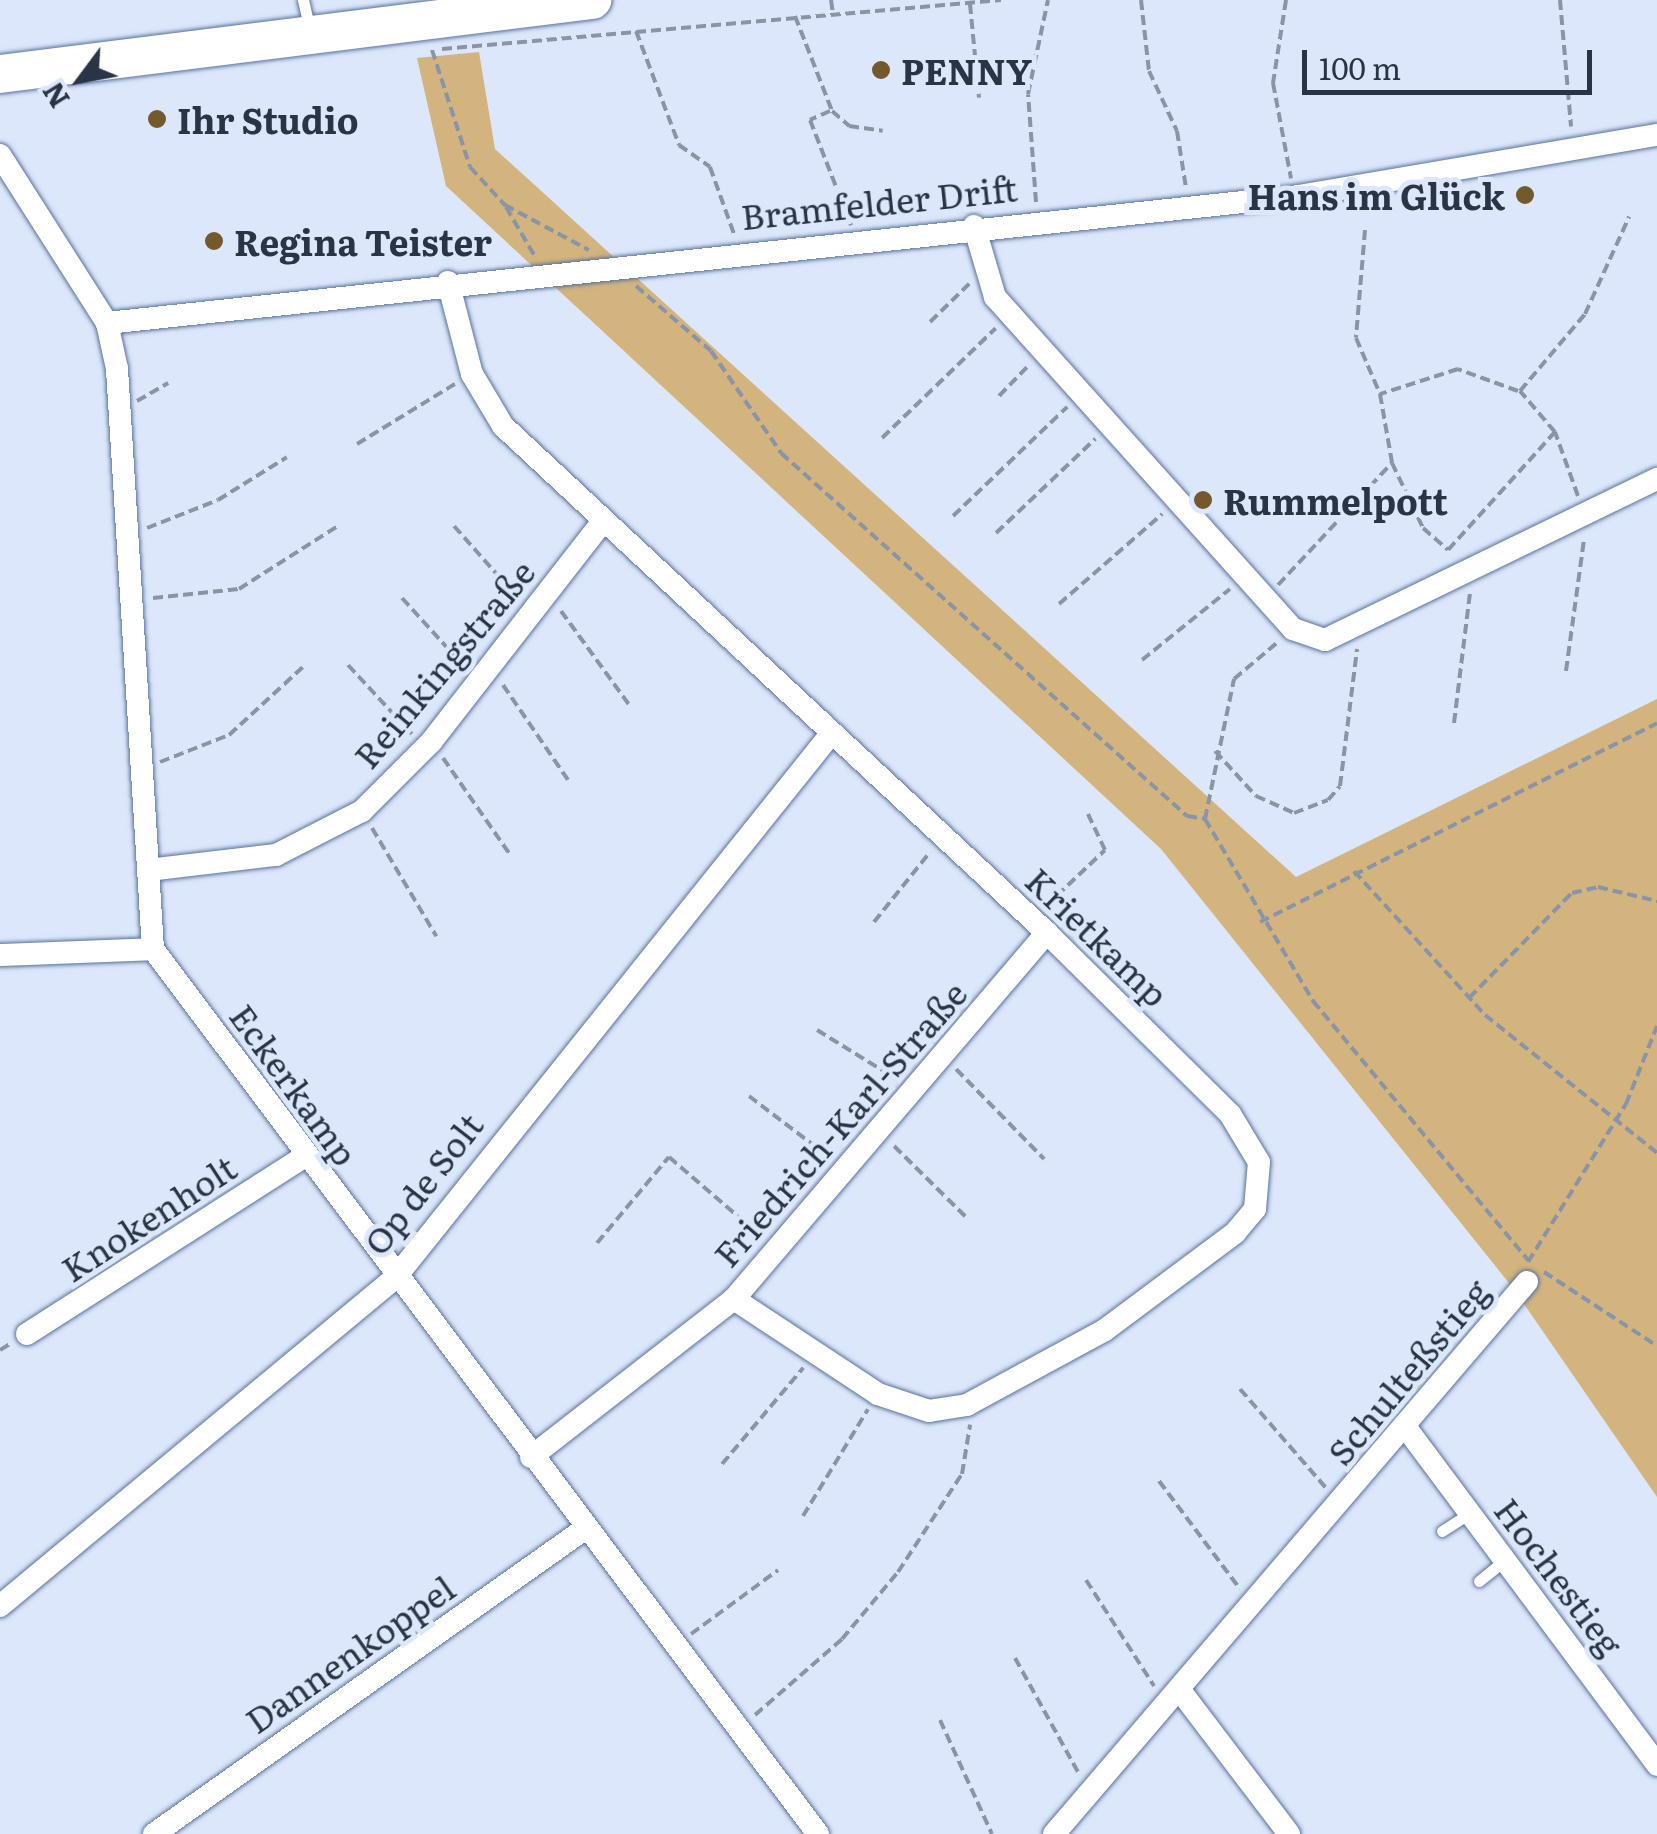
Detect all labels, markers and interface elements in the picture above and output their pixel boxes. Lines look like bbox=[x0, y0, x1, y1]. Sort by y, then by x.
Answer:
north arrow bbox=[30, 30, 130, 130]
scale bar bbox=[1307, 30, 1597, 92]
text: 100 m bbox=[1319, 45, 1401, 89]
place label: PENNY bbox=[901, 49, 1032, 91]
marker: PENNY bbox=[870, 59, 892, 81]
text: N bbox=[31, 75, 79, 117]
place label: Ihr Studio bbox=[177, 98, 359, 140]
marker: Ihr Studio bbox=[146, 108, 168, 130]
street label: Bramfelder Drift bbox=[739, 166, 1019, 236]
place label: Hans im Glück bbox=[1248, 174, 1505, 216]
marker: Hans im Glück bbox=[1514, 184, 1536, 206]
place label: Regina Teister bbox=[234, 220, 492, 262]
marker: Regina Teister bbox=[203, 230, 225, 252]
place label: Rummelpott bbox=[1223, 479, 1448, 521]
marker: Rummelpott bbox=[1192, 489, 1214, 511]
street label: Reinkingstraße bbox=[344, 550, 542, 776]
street label: Krietkamp bbox=[1018, 858, 1178, 1014]
street label: Friedrich-Karl-Straße bbox=[704, 972, 974, 1274]
street label: Eckerkamp bbox=[222, 995, 368, 1173]
street label: Op de Solt bbox=[354, 1104, 490, 1262]
street label: Knokenholt bbox=[53, 1145, 243, 1289]
street label: Schulteßstieg bbox=[1317, 1270, 1497, 1472]
street label: Hochestieg bbox=[1487, 1489, 1633, 1663]
street label: Dannenkoppel bbox=[236, 1565, 462, 1741]

